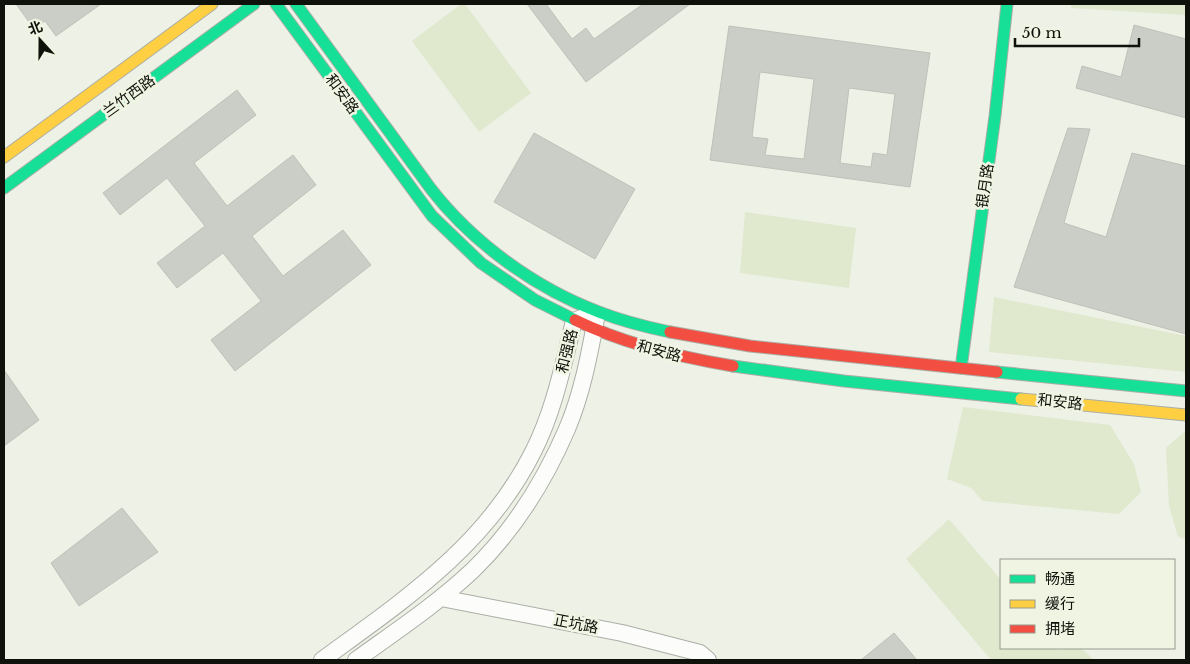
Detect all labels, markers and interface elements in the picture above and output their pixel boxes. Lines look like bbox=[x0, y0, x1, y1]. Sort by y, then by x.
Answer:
north arrow bbox=[15, 15, 65, 65]
scale bar bbox=[1015, 15, 1139, 47]
text: 北 bbox=[26, 17, 45, 39]
text: 50 m bbox=[1022, 23, 1062, 42]
street label: 兰竹西路 bbox=[99, 70, 159, 121]
street label: 和安路 bbox=[321, 70, 363, 117]
street label: 银月路 bbox=[972, 162, 997, 210]
street label: 和强路 bbox=[552, 327, 581, 375]
street label: 和安路 bbox=[635, 336, 683, 366]
street label: 和安路 bbox=[1037, 390, 1083, 413]
legend bbox=[1000, 559, 1175, 649]
text: 畅通 bbox=[1045, 569, 1075, 588]
text: 缓行 bbox=[1045, 594, 1075, 613]
street label: 正坑路 bbox=[552, 610, 600, 637]
text: 拥堵 bbox=[1045, 619, 1075, 638]

